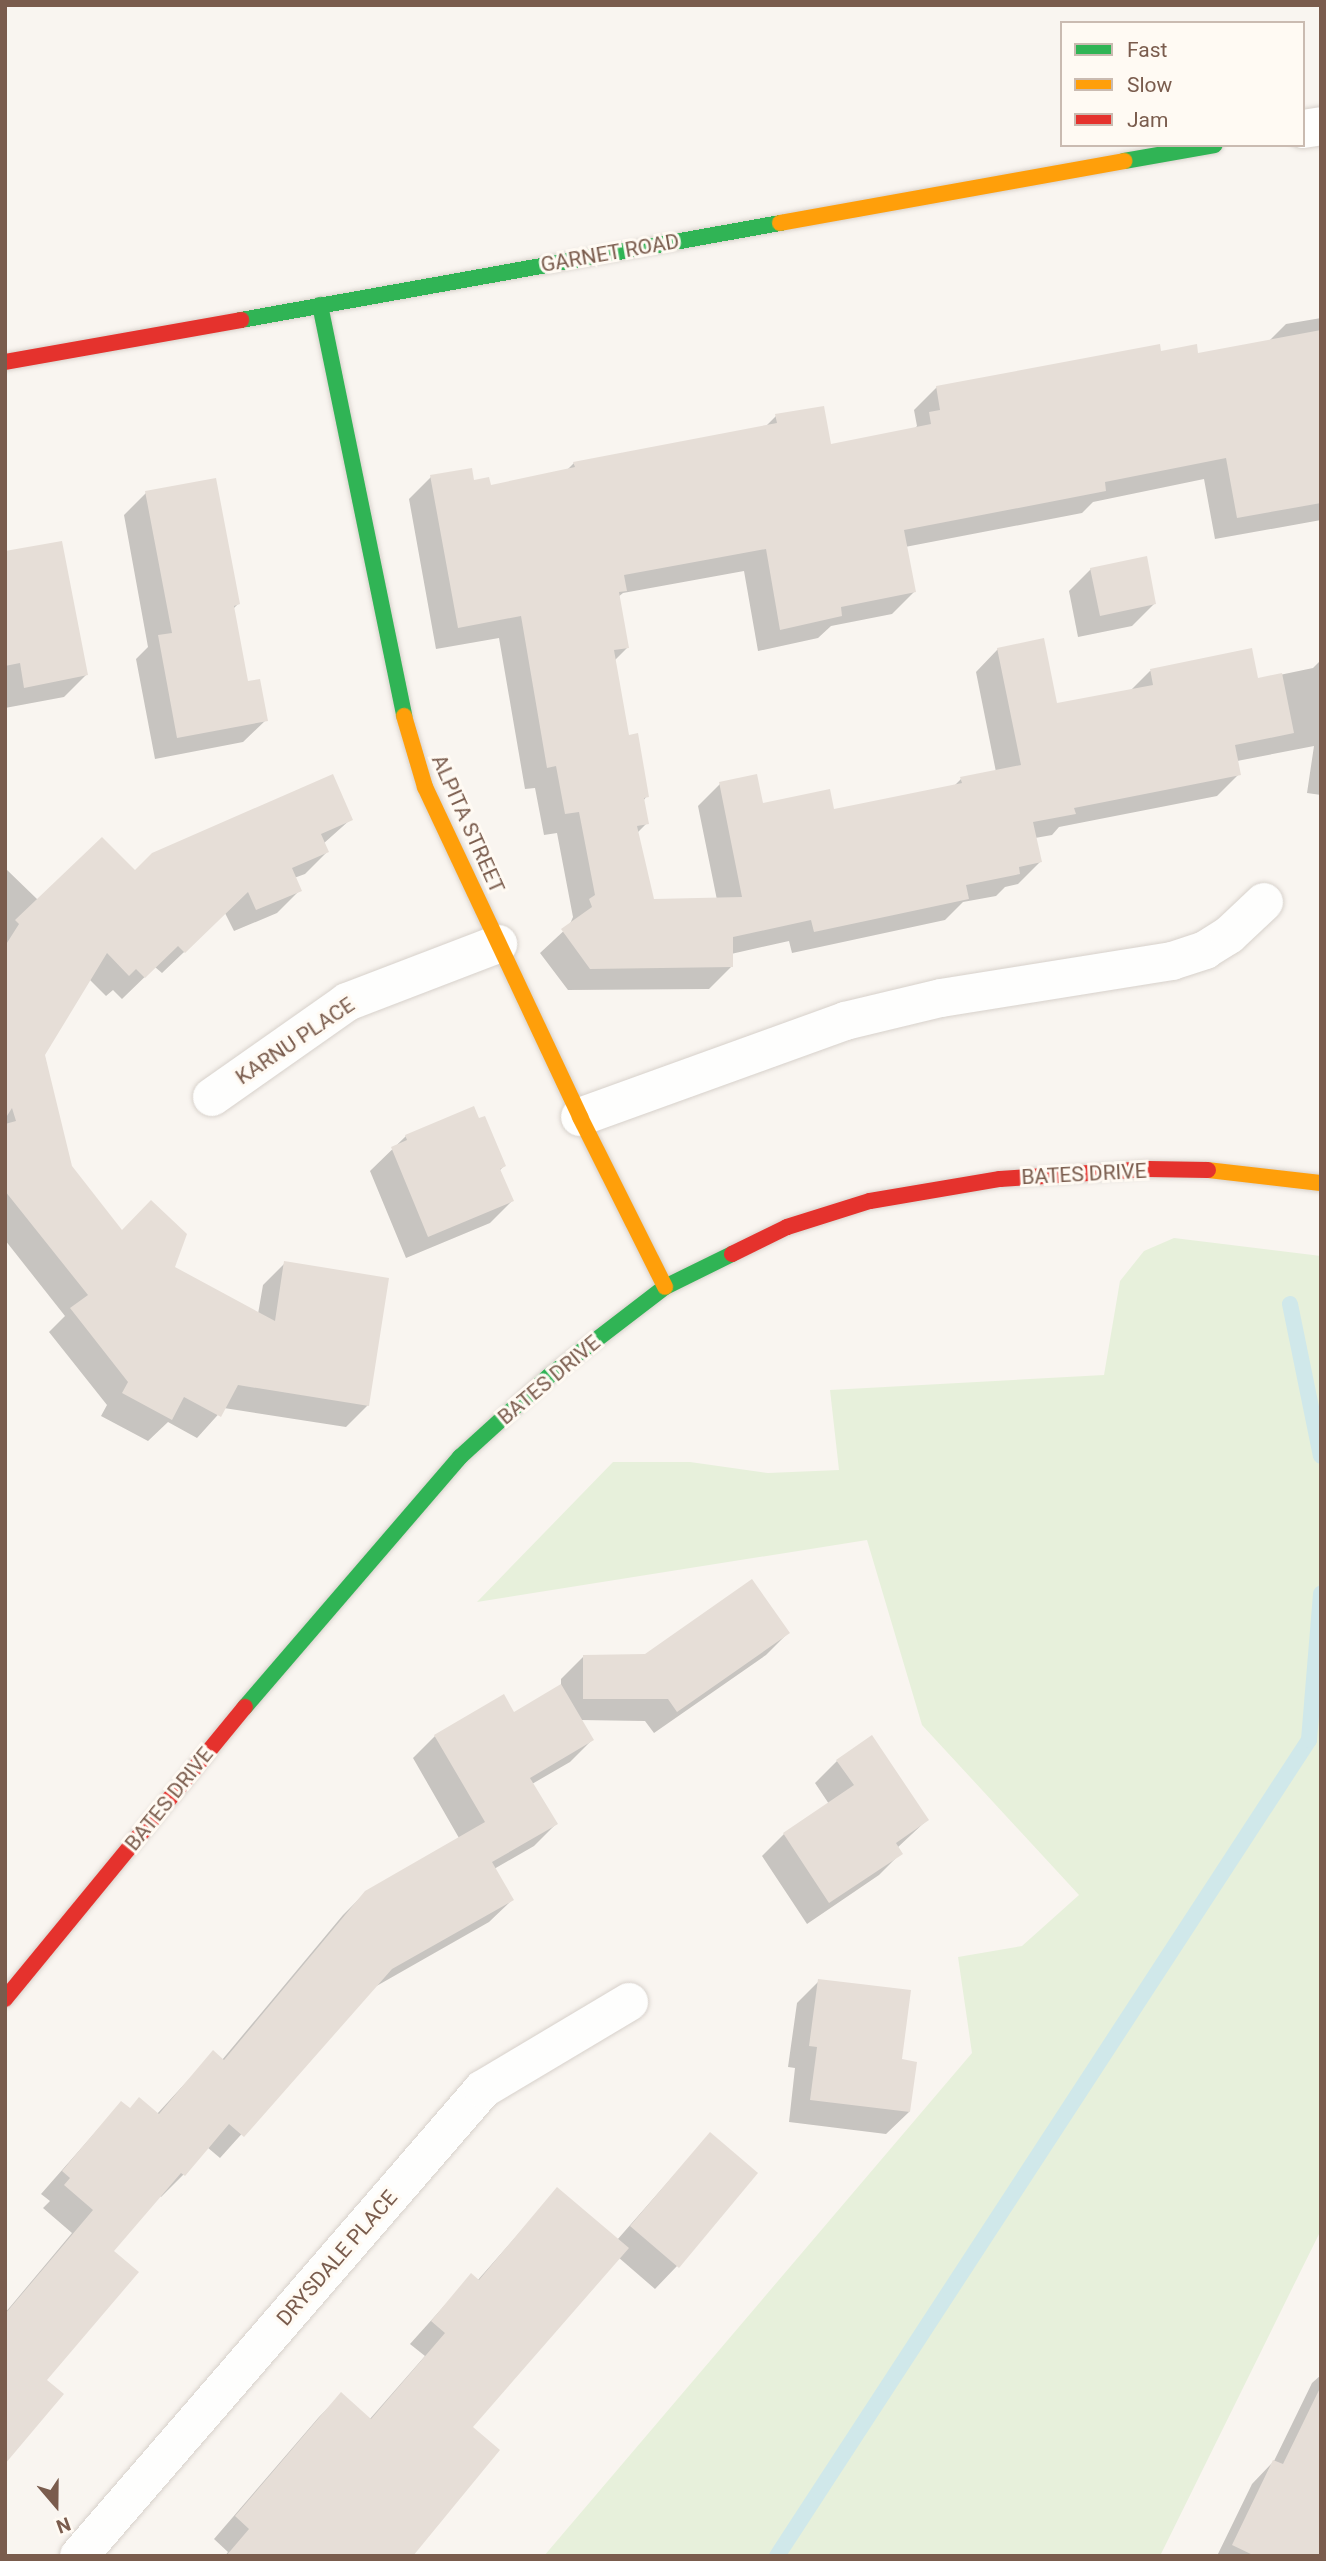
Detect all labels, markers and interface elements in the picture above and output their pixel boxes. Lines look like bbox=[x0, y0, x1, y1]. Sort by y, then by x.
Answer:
legend bbox=[1060, 21, 1305, 147]
text: Fast bbox=[1127, 38, 1167, 62]
text: Slow bbox=[1127, 73, 1172, 97]
text: Jam bbox=[1127, 108, 1168, 132]
street label: GARNET ROAD bbox=[539, 228, 681, 278]
street label: ALPITA STREET bbox=[426, 751, 510, 897]
street label: KARNU PLACE bbox=[231, 992, 359, 1090]
street label: BATES DRIVE bbox=[1021, 1158, 1147, 1190]
street label: BATES DRIVE bbox=[493, 1330, 605, 1430]
street label: BATES DRIVE bbox=[120, 1742, 218, 1856]
street label: DRYSDALE PLACE bbox=[271, 2185, 403, 2331]
north arrow bbox=[21, 2470, 91, 2540]
text: N bbox=[53, 2512, 74, 2538]

